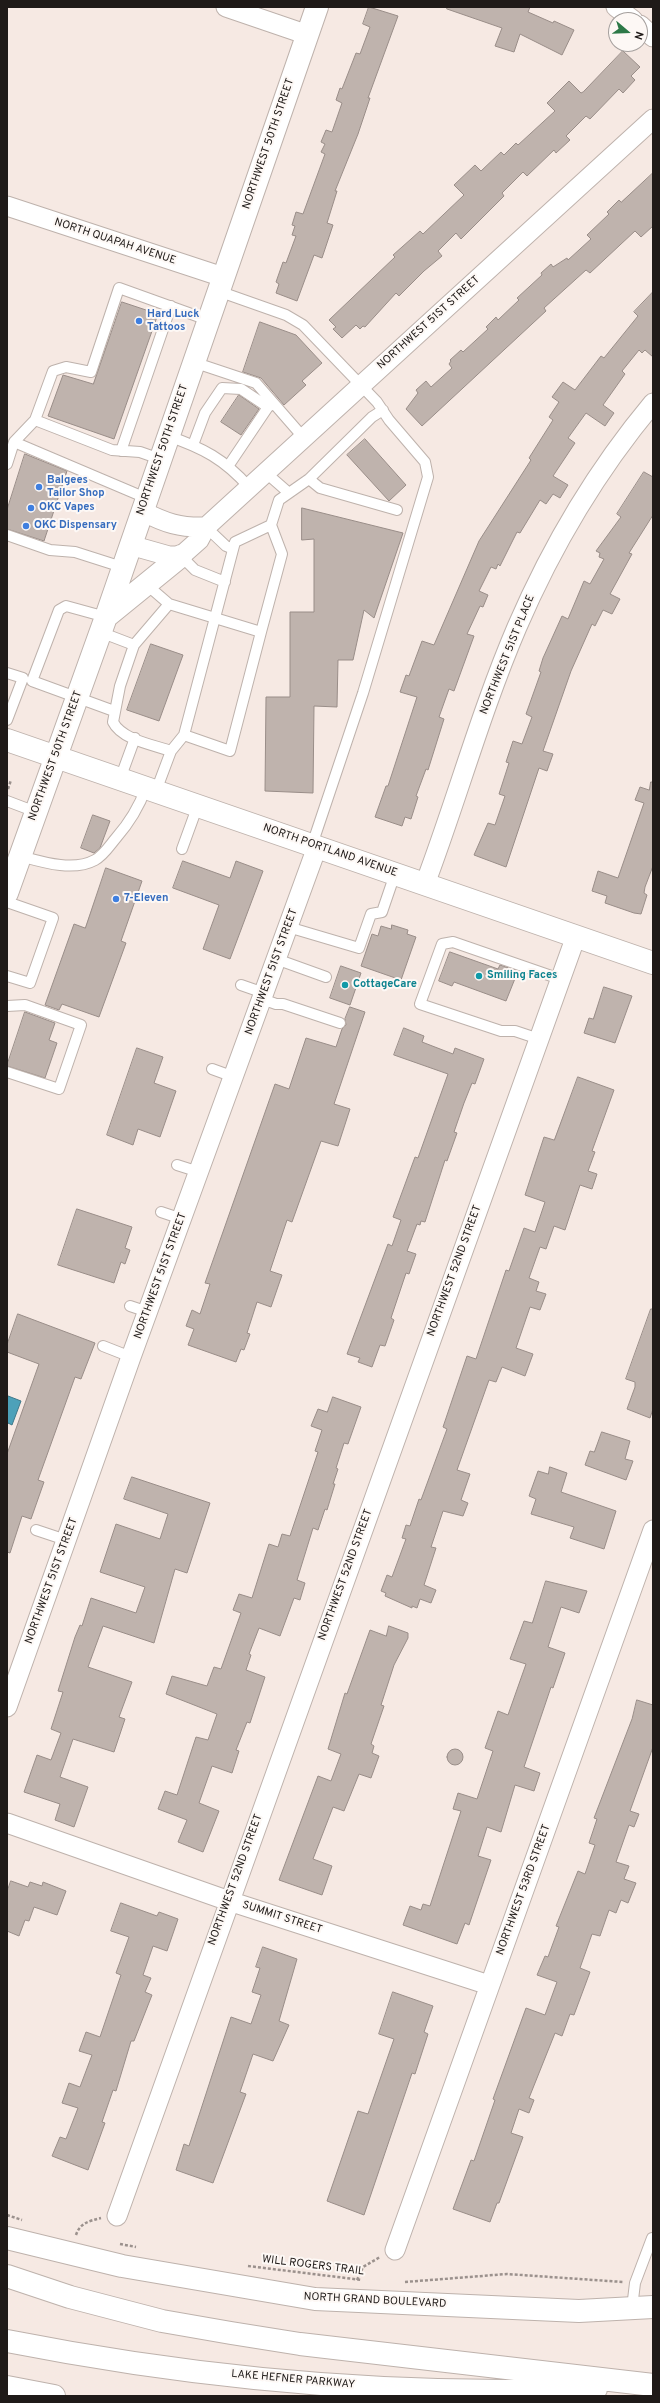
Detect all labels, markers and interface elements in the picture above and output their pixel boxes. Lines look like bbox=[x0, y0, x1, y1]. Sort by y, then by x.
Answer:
north arrow bbox=[608, 12, 648, 52]
text: N bbox=[630, 30, 646, 42]
street label: NORTHWEST 50TH STREET bbox=[240, 77, 298, 211]
street label: NORTH QUAPAH AVENUE bbox=[53, 216, 177, 268]
street label: NORTHWEST 51ST STREET bbox=[375, 273, 483, 373]
place label: Hard Luck Tattoos bbox=[147, 308, 199, 334]
marker: Hard Luck Tattoos bbox=[134, 316, 144, 326]
street label: NORTHWEST 50TH STREET bbox=[134, 383, 192, 517]
place label: Balgees Tailor Shop bbox=[47, 474, 105, 500]
marker: Balgees Tailor Shop bbox=[34, 482, 44, 492]
place label: OKC Vapes bbox=[39, 501, 95, 515]
marker: OKC Vapes bbox=[26, 503, 36, 513]
place label: OKC Dispensary bbox=[34, 519, 117, 533]
marker: OKC Dispensary bbox=[21, 521, 31, 531]
street label: NORTHWEST 51ST PLACE bbox=[478, 593, 538, 717]
street label: NORTHWEST 50TH STREET bbox=[26, 689, 86, 823]
street label: NORTH PORTLAND AVENUE bbox=[261, 822, 399, 880]
place label: 7-Eleven bbox=[124, 892, 168, 906]
marker: 7-Eleven bbox=[111, 894, 121, 904]
street label: NORTHWEST 51ST STREET bbox=[243, 907, 301, 1037]
place label: Smiling Faces bbox=[487, 969, 557, 983]
marker: Smiling Faces bbox=[474, 971, 484, 981]
place label: CottageCare bbox=[353, 978, 417, 992]
marker: CottageCare bbox=[340, 980, 350, 990]
street label: NORTHWEST 52ND STREET bbox=[425, 1204, 485, 1338]
street label: NORTHWEST 51ST STREET bbox=[132, 1211, 190, 1341]
street label: NORTHWEST 52ND STREET bbox=[316, 1508, 376, 1642]
street label: NORTHWEST 51ST STREET bbox=[23, 1516, 81, 1646]
street label: NORTHWEST 52ND STREET bbox=[206, 1813, 266, 1947]
street label: NORTHWEST 53RD STREET bbox=[494, 1823, 554, 1957]
street label: SUMMIT STREET bbox=[240, 1899, 324, 1937]
street label: WILL ROGERS TRAIL bbox=[261, 2253, 365, 2279]
street label: NORTH GRAND BOULEVARD bbox=[303, 2291, 447, 2311]
street label: LAKE HEFNER PARKWAY bbox=[231, 2368, 355, 2392]

